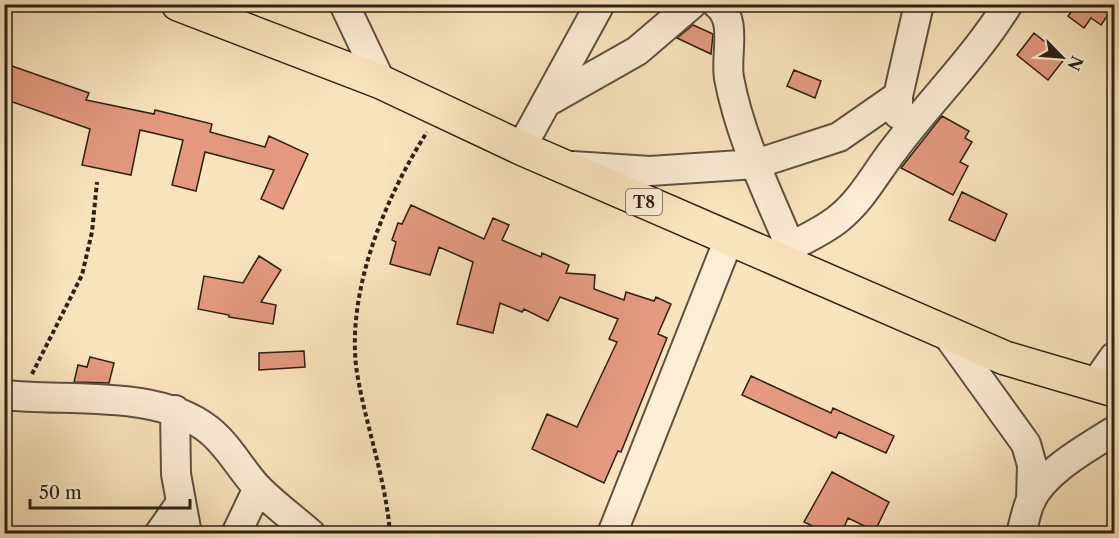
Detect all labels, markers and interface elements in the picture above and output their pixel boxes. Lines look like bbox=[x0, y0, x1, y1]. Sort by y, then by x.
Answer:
north arrow bbox=[1032, 27, 1092, 87]
text: N bbox=[1064, 53, 1088, 74]
road number: T8 bbox=[626, 189, 662, 215]
scale bar bbox=[30, 472, 190, 510]
text: 50 m bbox=[39, 482, 82, 504]

